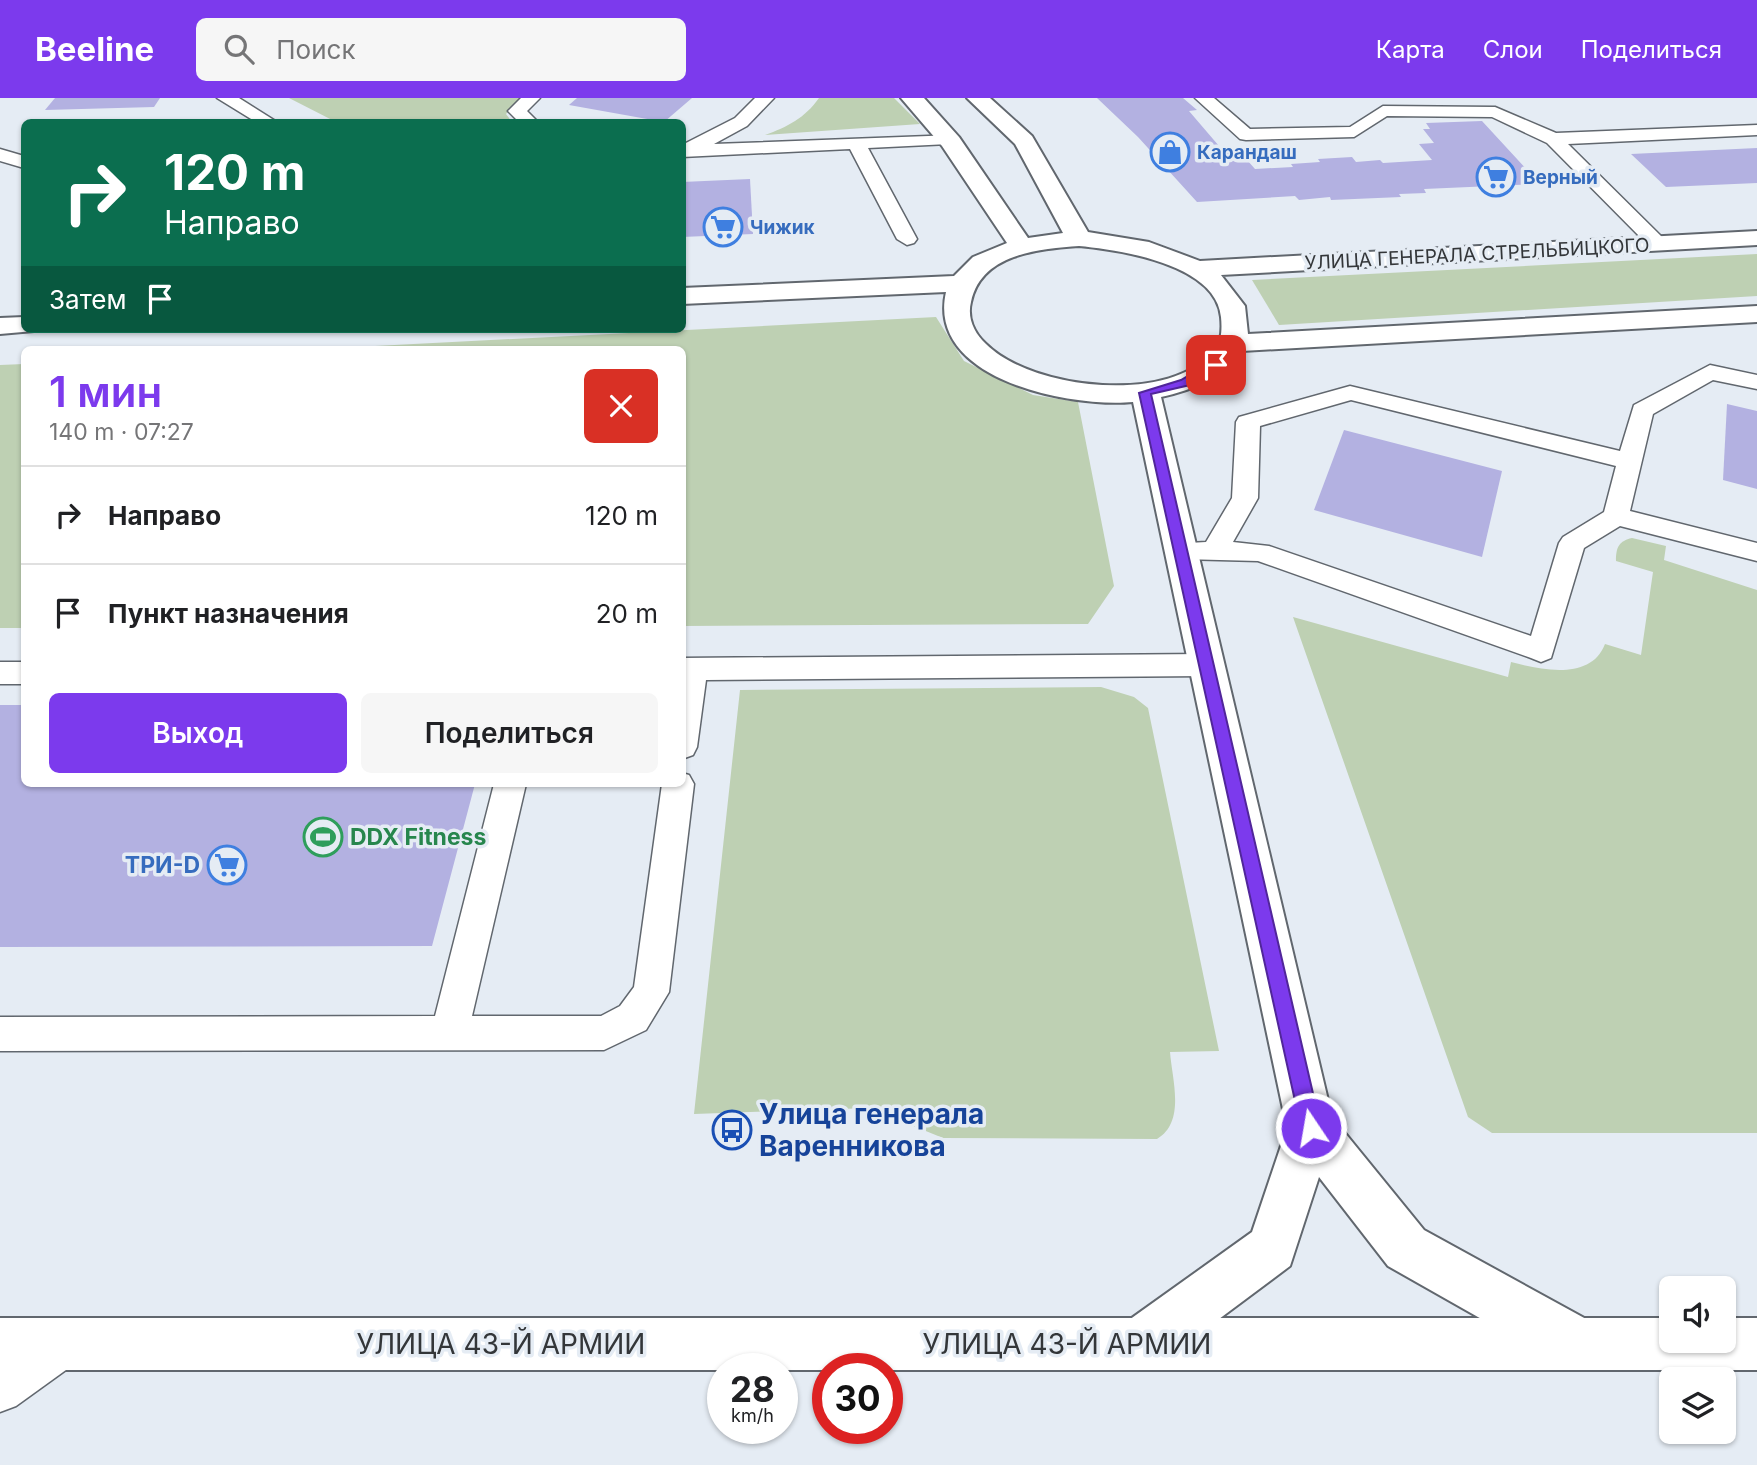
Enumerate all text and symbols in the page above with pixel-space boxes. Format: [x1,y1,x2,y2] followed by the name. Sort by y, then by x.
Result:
[196,18,686,81] search box
[35,29,154,69] text: Beeline
[220,30,258,68] icon: search
[276,34,355,65] text: Поиск
[1376,35,1445,64] text: Карта
[1483,35,1543,64] text: Слои
[1581,35,1722,64] text: Поделиться
[1149,131,1191,173] shop icon: Карандаш
[1197,141,1297,164] place label: Карандаш
[164,143,305,202] text: 120 m
[49,147,140,238] icon: right
[1475,156,1517,198] supermarket icon: Верный
[1523,166,1598,189] place label: Верный
[164,203,300,242] text: Направо
[702,206,744,248] supermarket icon: Чижик
[750,216,815,239] place label: Чижик
[1304,233,1650,275] street label: УЛИЦА ГЕНЕРАЛА СТРЕЛЬБИЦКОГО
[141,280,179,318] icon: arrive
[49,284,127,315] text: Затем
[1186,335,1246,395] pin
[1197,346,1235,384] icon: arrive
[49,366,162,417] text: 1 мин
[584,369,658,443] button: close
[49,418,194,446] text: 140 m · 07:27
[49,496,87,534] icon: right
[108,500,221,531] text: Направо
[585,500,658,531] text: 120 m
[49,594,87,632] icon: arrive
[108,598,349,629] text: Пункт назначения
[596,598,658,629] text: 20 m
[49,693,347,773] button: Выход
[361,693,658,773] button: Поделиться
[302,816,344,858] sports icon: DDX Fitness
[350,823,486,851] place label: DDX Fitness
[206,844,248,886] supermarket icon: ТРИ-D
[125,851,200,879] place label: ТРИ-D
[1274,1091,1348,1165] position arrow
[759,1097,984,1163] place label: Улица генерала Варенникова
[711,1109,753,1151] bus stop icon: Улица генерала Варенникова
[1659,1276,1736,1444] map controls
[1659,1276,1736,1353] button: sound
[357,1326,645,1361] street label: УЛИЦА 43-Й АРМИИ
[923,1326,1211,1361] street label: УЛИЦА 43-Й АРМИИ
[812,1353,903,1444] speed limit sign: 30
[1659,1367,1736,1444] button: layers
[730,1368,775,1410] text: 28
[731,1405,774,1426] text: km/h

